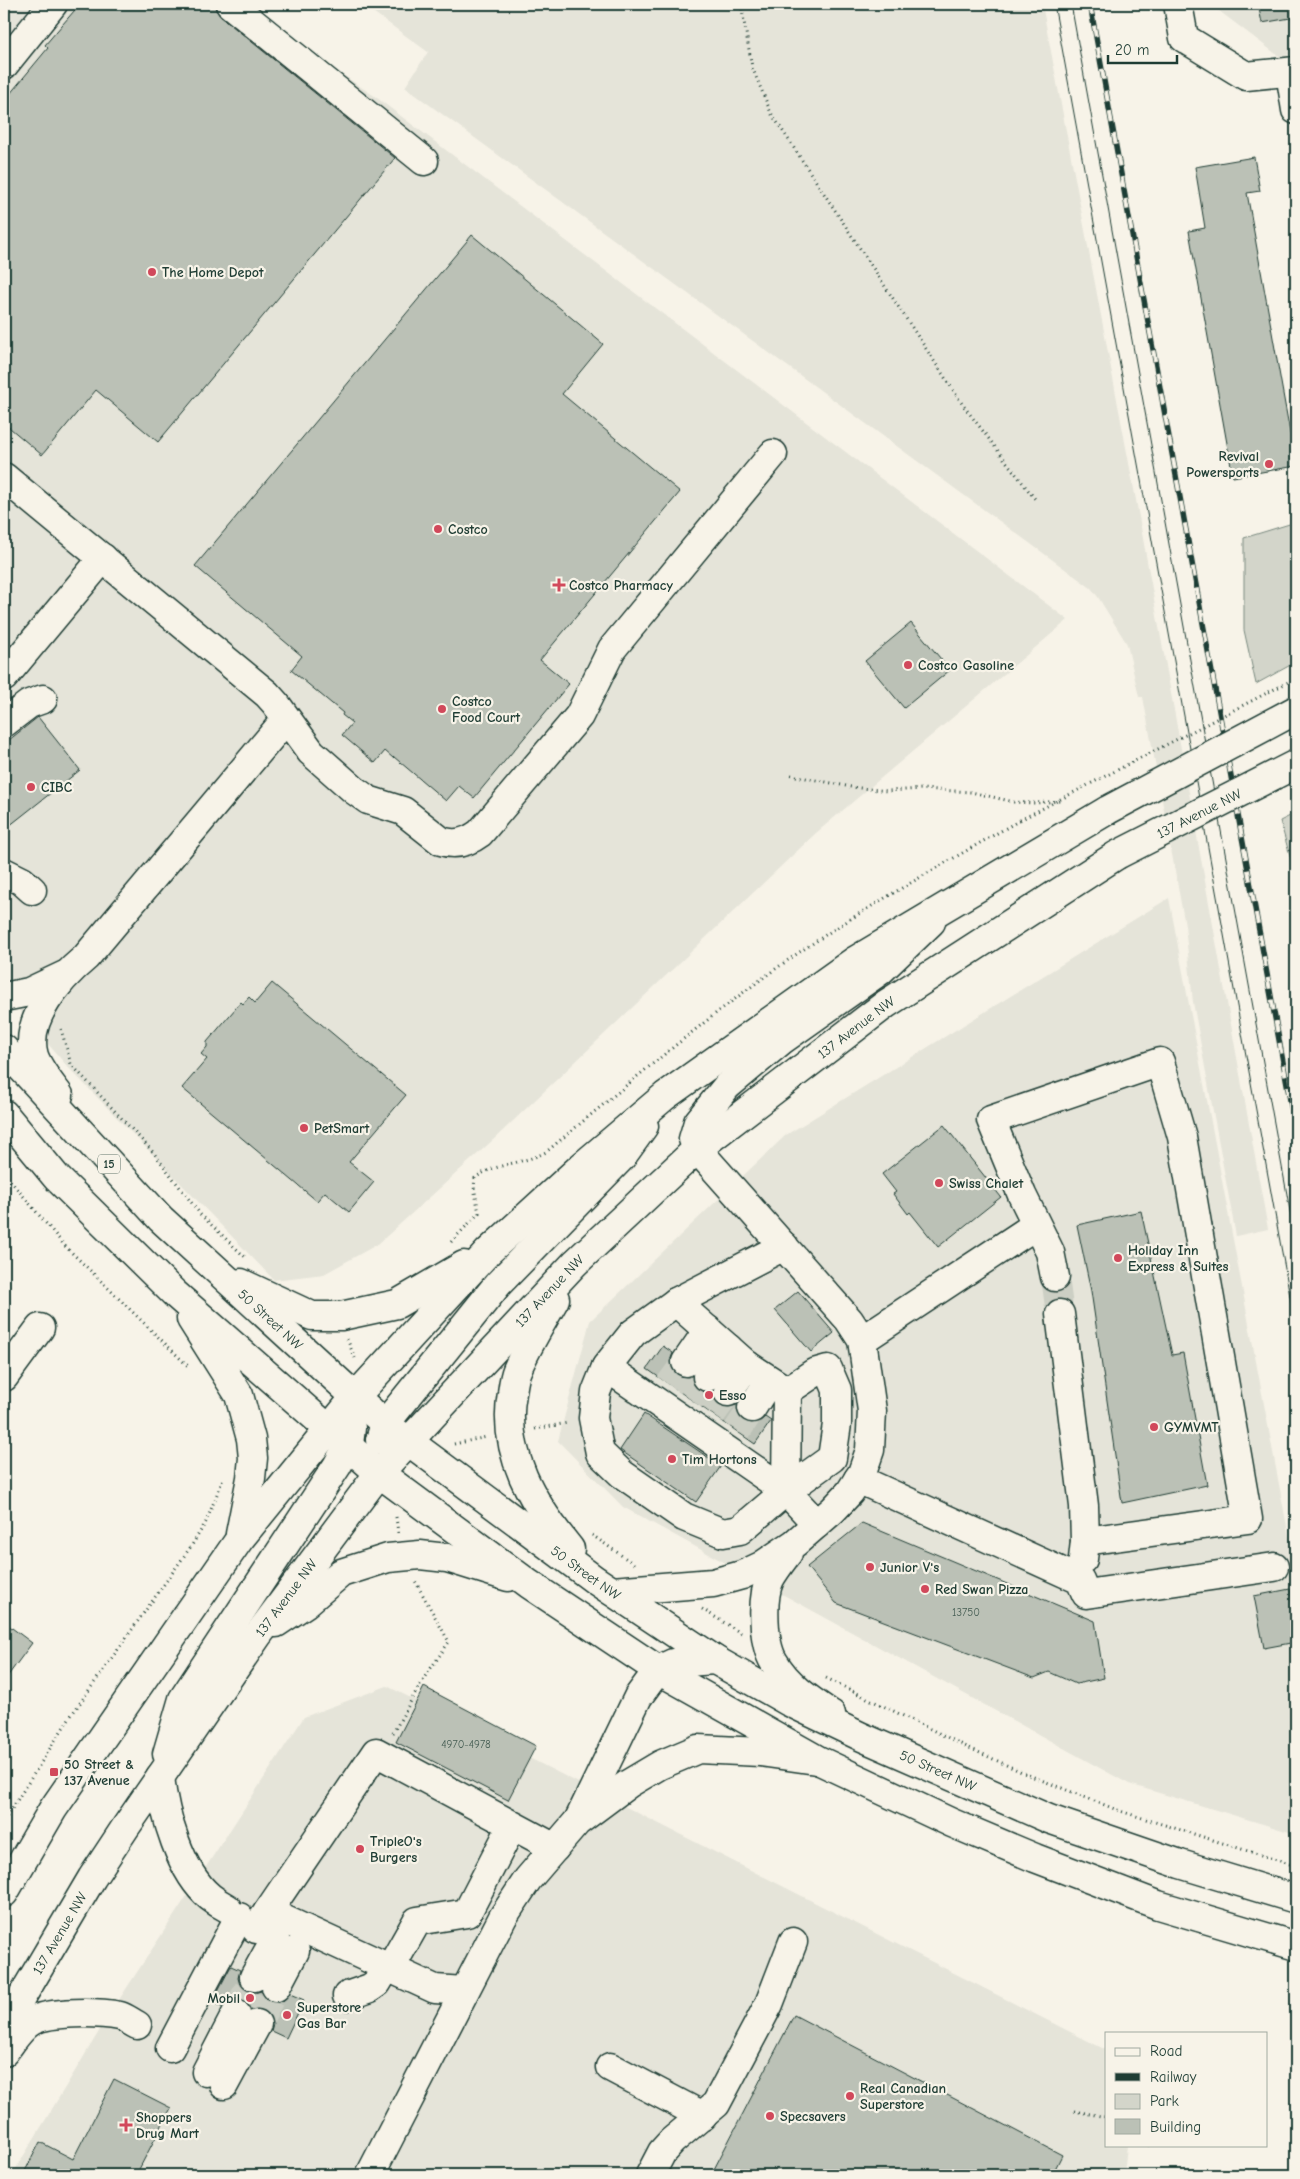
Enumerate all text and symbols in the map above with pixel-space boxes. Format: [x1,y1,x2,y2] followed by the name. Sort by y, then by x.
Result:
[1108,32,1176,64] scale bar
[1115,41,1149,59] text: 20 m
[162,264,264,281] place label: The Home Depot
[146,266,158,278] marker: The Home Depot
[1186,448,1259,481] place label: Revival Powersports
[1263,458,1275,470] marker: Revival Powersports
[448,521,488,538] place label: Costco
[432,523,444,535] marker: Costco
[569,577,673,594] place label: Costco Pharmacy
[553,579,565,591] marker: Costco Pharmacy
[918,657,1014,674] place label: Costco Gasoline
[902,659,914,671] marker: Costco Gasoline
[452,693,520,726] place label: Costco Food Court
[436,703,448,715] marker: Costco Food Court
[41,779,73,796] place label: CIBC
[25,781,37,793] marker: CIBC
[1154,785,1245,842] street label: 137 Avenue NW
[814,992,899,1062] street label: 137 Avenue NW
[314,1120,370,1137] place label: PetSmart
[298,1122,310,1134] marker: PetSmart
[98,1154,120,1174] road number: 15
[949,1175,1024,1192] place label: Swiss Chalet
[933,1177,945,1189] marker: Swiss Chalet
[1128,1242,1229,1275] place label: Holiday Inn Express & Suites
[512,1251,588,1331] street label: 137 Avenue NW
[1112,1252,1124,1264] marker: Holiday Inn Express & Suites
[234,1286,307,1354] street label: 50 Street NW
[719,1387,746,1404] place label: Esso
[703,1389,715,1401] marker: Esso
[1164,1419,1219,1436] place label: GYMVMT
[1148,1421,1160,1433] marker: GYMVMT
[682,1451,757,1468] place label: Tim Hortons
[666,1453,678,1465] marker: Tim Hortons
[547,1542,625,1604] street label: 50 Street NW
[252,1555,321,1640] street label: 137 Avenue NW
[880,1559,939,1576] place label: Junior V's
[864,1561,876,1573] marker: Junior V's
[935,1581,1028,1598] place label: Red Swan Pizza
[919,1583,931,1595] marker: Red Swan Pizza
[952,1606,980,1619] house number: 13750
[441,1738,491,1751] house number: 4970-4978
[897,1747,980,1795] street label: 50 Street NW
[64,1756,134,1789] place label: 50 Street & 137 Avenue
[48,1766,60,1778] marker: 50 Street & 137 Avenue
[370,1833,422,1866] place label: TripleO's Burgers
[354,1843,366,1855] marker: TripleO's Burgers
[29,1888,91,1978] street label: 137 Avenue NW
[207,1990,240,2007] place label: Mobil
[244,1992,256,2004] marker: Mobil
[297,1999,361,2032] place label: Superstore Gas Bar
[281,2009,293,2021] marker: Superstore Gas Bar
[1105,2032,1268,2146] legend
[1150,2042,1182,2060] text: Road
[1150,2068,1197,2086] text: Railway
[860,2080,946,2113] place label: Real Canadian Superstore
[844,2090,856,2102] marker: Real Canadian Superstore
[1150,2092,1179,2110] text: Park
[780,2108,846,2125] place label: Specsavers
[136,2109,199,2142] place label: Shoppers Drug Mart
[764,2110,776,2122] marker: Specsavers
[1150,2118,1201,2136] text: Building
[120,2119,132,2131] marker: Shoppers Drug Mart

